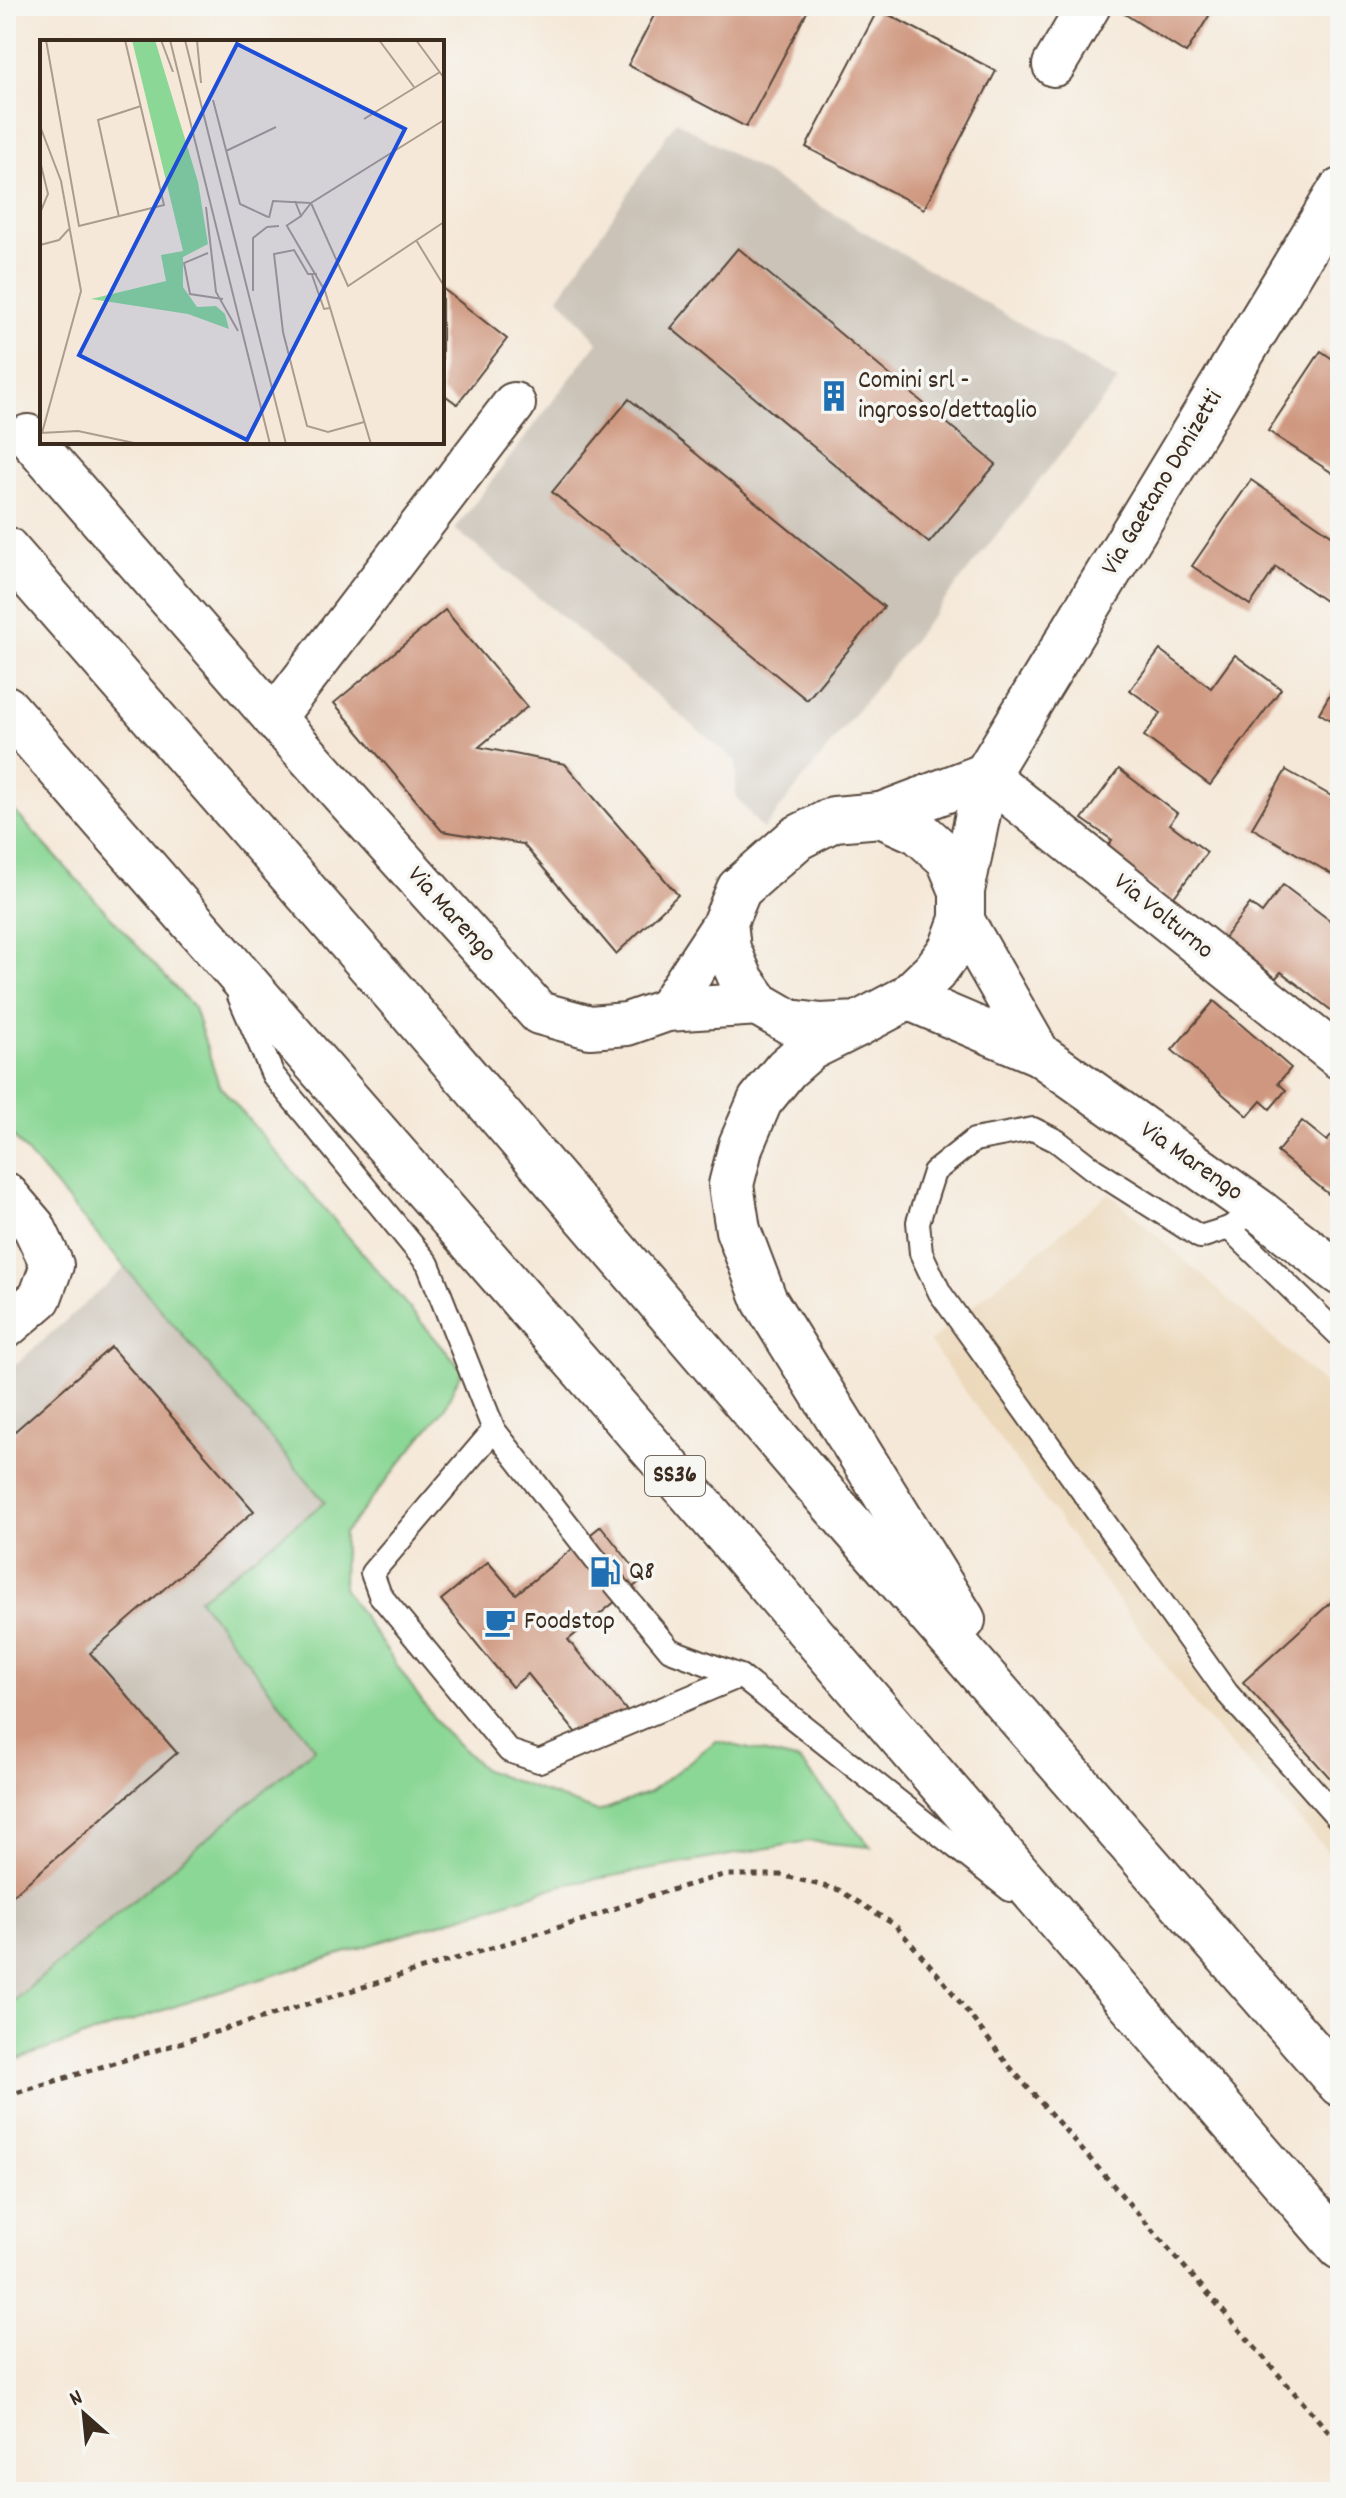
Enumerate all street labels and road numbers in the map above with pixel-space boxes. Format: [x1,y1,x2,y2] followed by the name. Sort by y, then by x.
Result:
[1093,383,1233,583] street label: Via Gaetano Donizetti
[397,858,505,972] street label: Via Marengo
[1105,865,1221,969] street label: Via Volturno
[1132,1113,1250,1211] street label: Via Marengo
[645,1456,705,1496] road number: SS36

